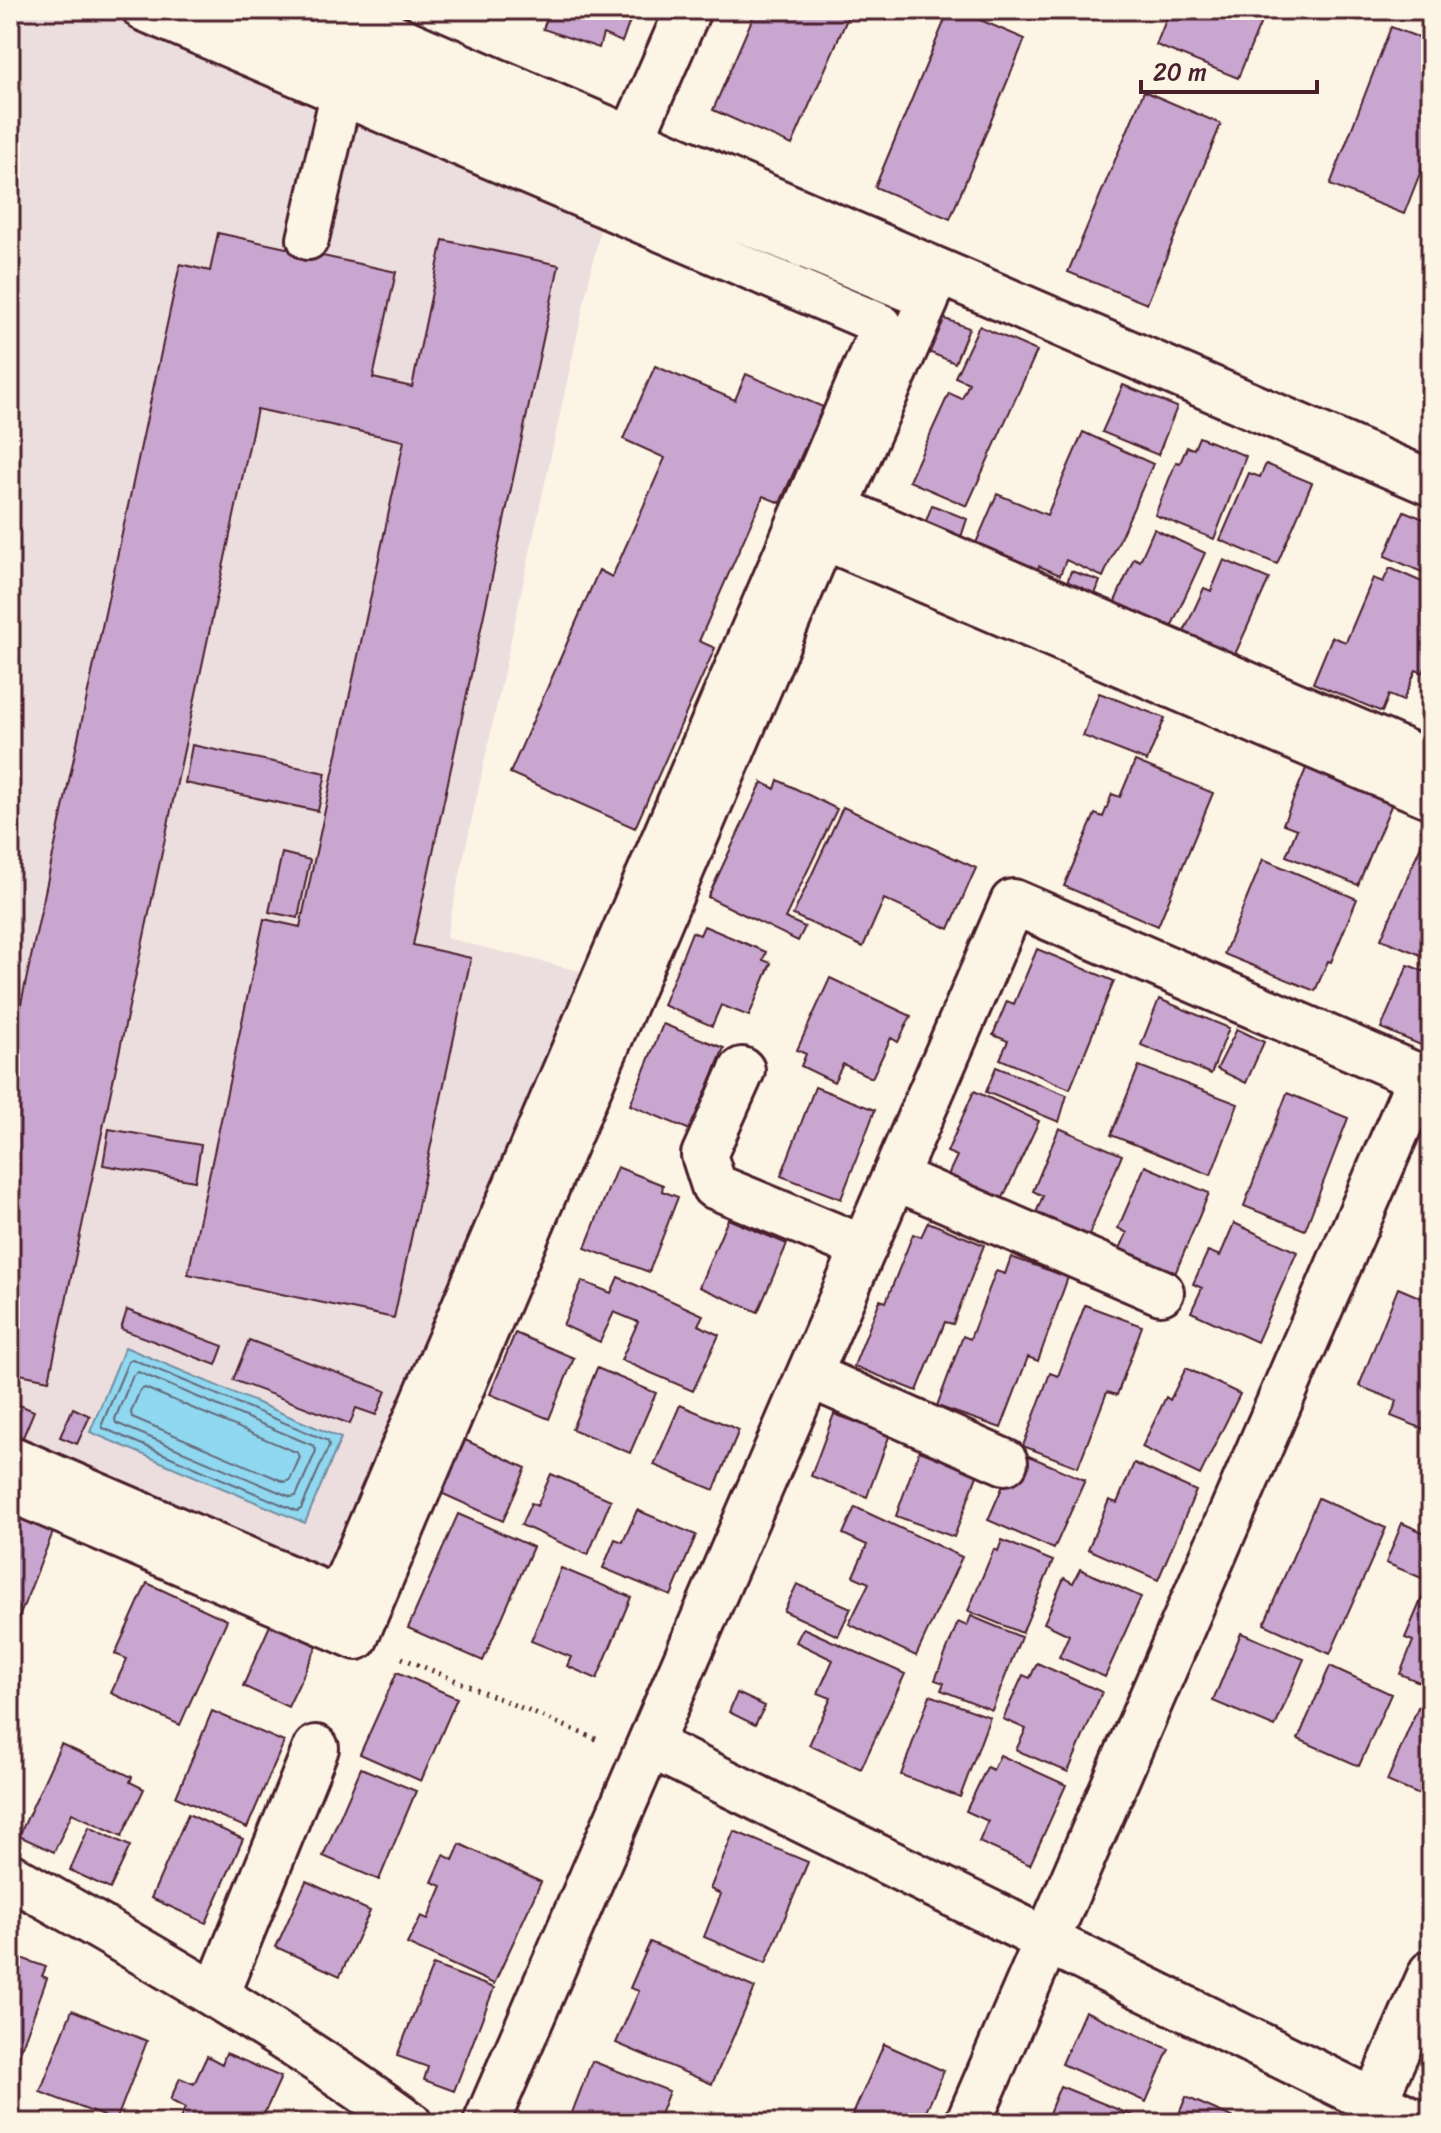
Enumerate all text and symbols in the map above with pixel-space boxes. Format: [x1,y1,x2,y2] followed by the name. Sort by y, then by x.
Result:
[1141,44,1317,94] scale bar
[1153,51,1207,93] text: 20 m

